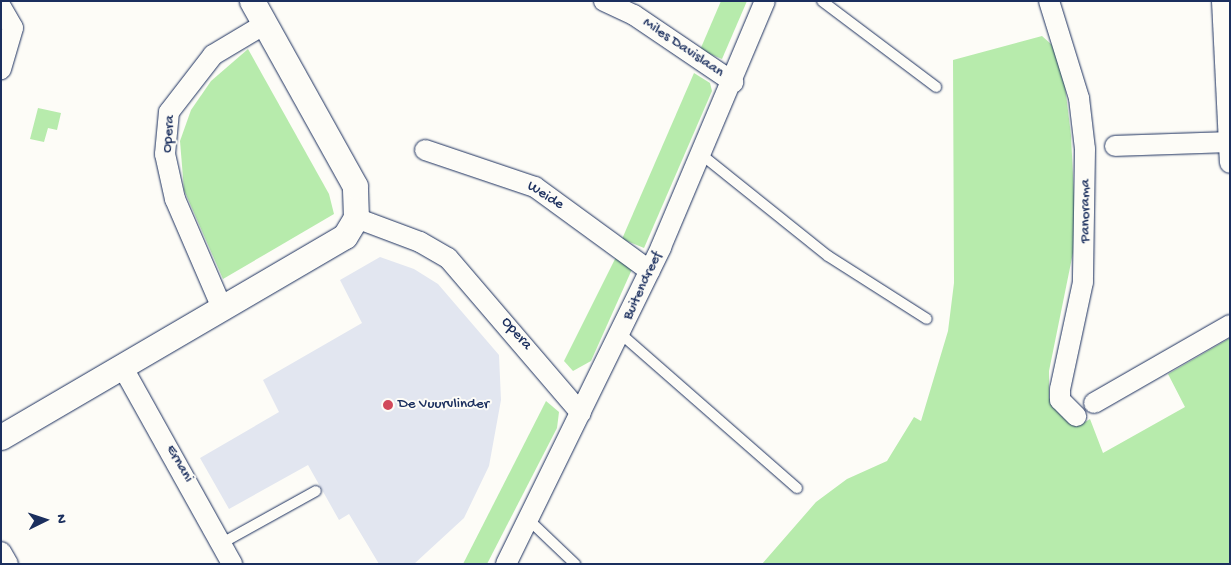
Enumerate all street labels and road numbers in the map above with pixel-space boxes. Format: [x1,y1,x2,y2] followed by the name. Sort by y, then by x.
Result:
[639,14,727,82] street label: Miles Davislaan
[158,114,180,154] street label: Opera
[523,178,567,214] street label: Weide
[1077,179,1095,243] street label: Panorama
[619,249,667,323] street label: Buitendreef
[497,314,535,354] street label: Opera
[161,442,197,486] street label: Ernani

